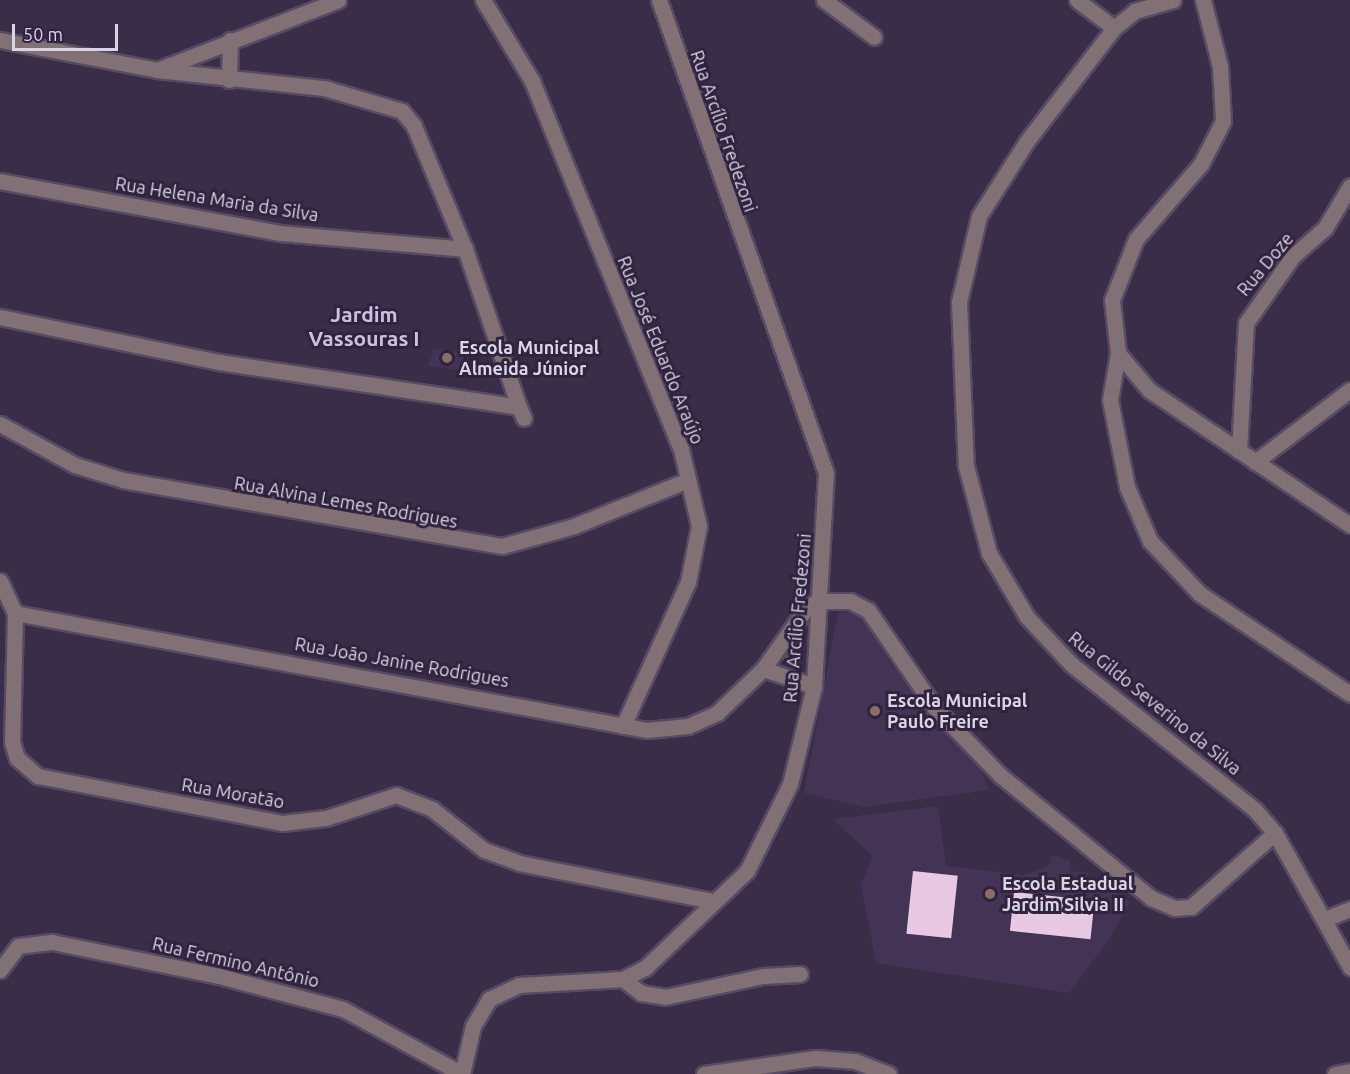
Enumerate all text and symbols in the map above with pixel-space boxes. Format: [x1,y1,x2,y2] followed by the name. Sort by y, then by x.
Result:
[15,12,122,50] scale bar
[23,24,63,44] text: 50 m
[686,47,762,215] street label: Rua Arcílio Fredezoni
[114,172,320,226] street label: Rua Helena Maria da Silva
[1232,228,1298,300] street label: Rua Doze
[613,253,709,447] street label: Rua José Eduardo Araújo
[308,301,420,351] district label: Jardim Vassouras I
[459,337,599,380] place label: Escola Municipal Almeida Júnior
[440,351,454,365] marker: Escola Municipal Almeida Júnior
[233,472,459,532] street label: Rua Alvina Lemes Rodrigues
[779,533,815,703] street label: Rua Arcílio Fredezoni
[1064,627,1246,779] street label: Rua Gildo Severino da Silva
[293,633,511,691] street label: Rua João Janine Rodrigues
[887,690,1027,732] place label: Escola Municipal Paulo Freire
[868,704,882,718] marker: Escola Municipal Paulo Freire
[180,773,286,813] street label: Rua Moratão
[1002,873,1133,916] place label: Escola Estadual Jardim Silvia II
[983,887,997,901] marker: Escola Estadual Jardim Silvia II
[150,932,322,992] street label: Rua Fermino Antônio

